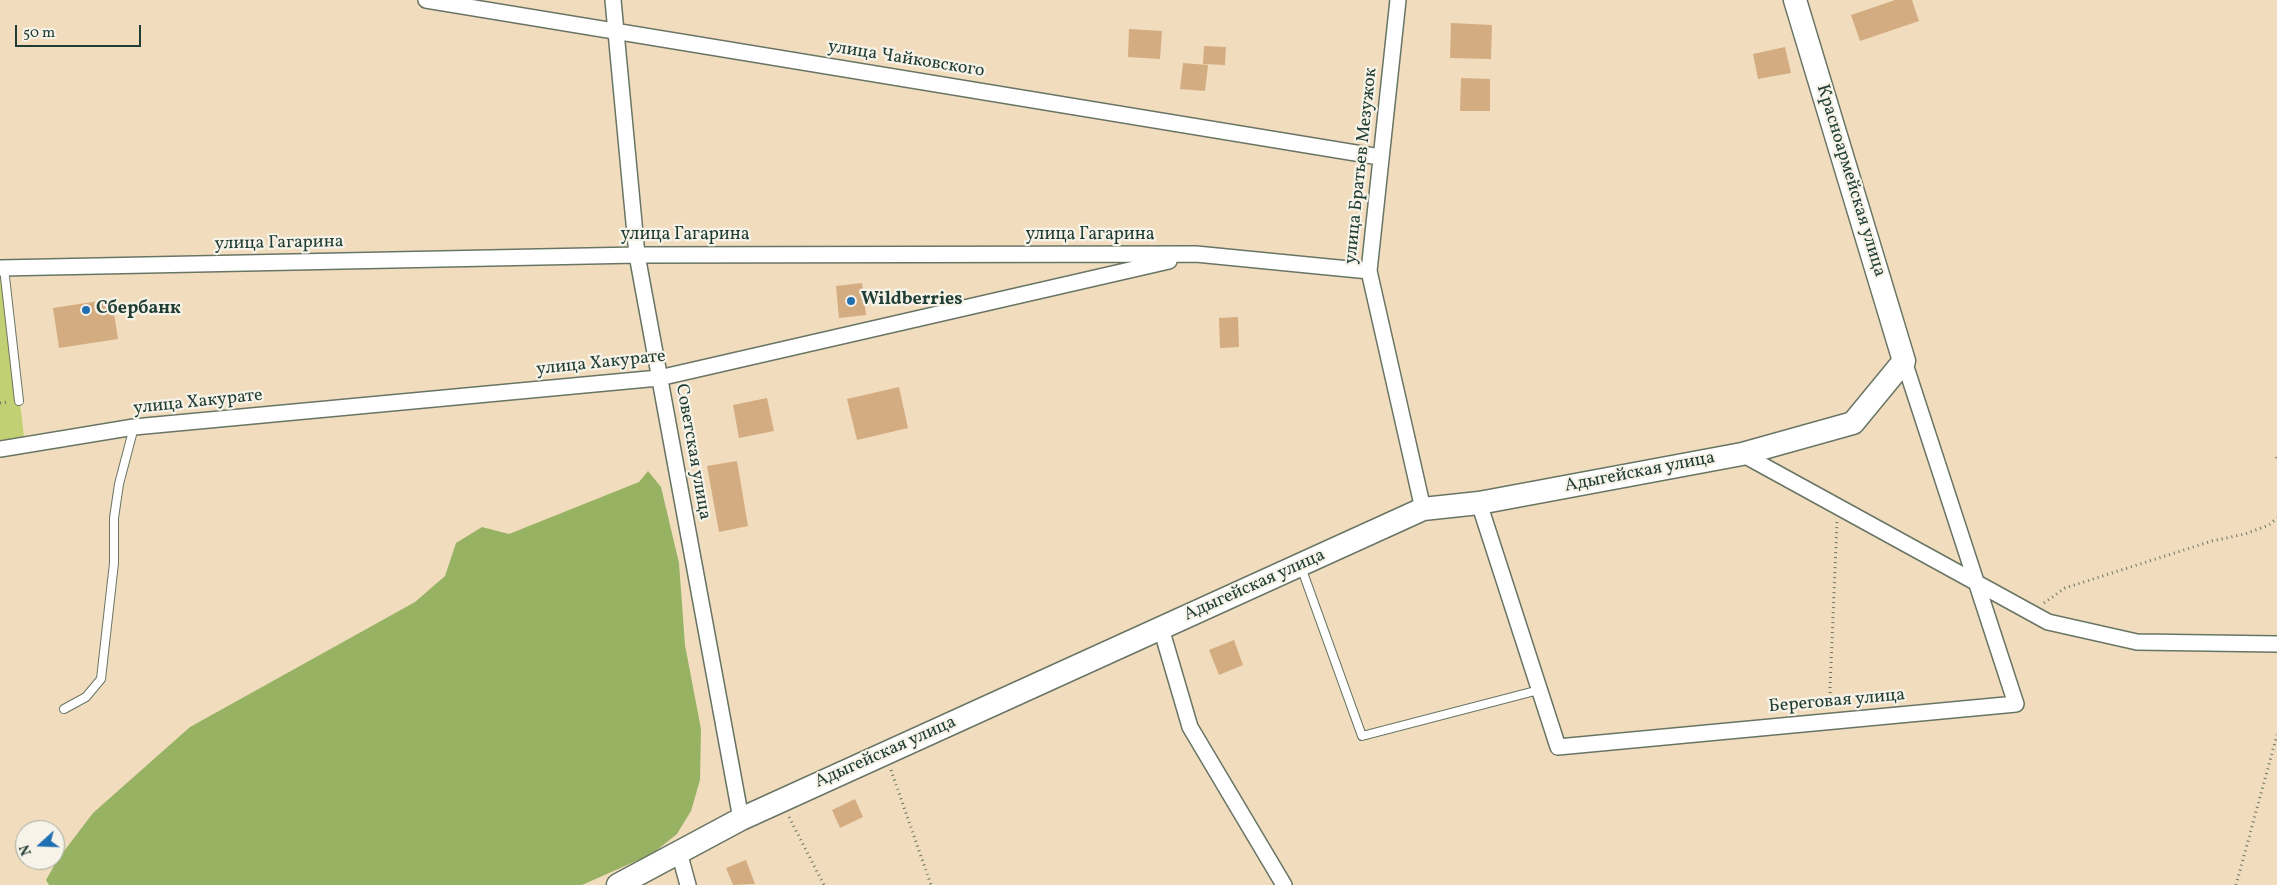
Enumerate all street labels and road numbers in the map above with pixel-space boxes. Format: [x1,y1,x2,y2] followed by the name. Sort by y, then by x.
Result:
[826,37,986,83] street label: улица Чайковского
[1341,67,1383,265] street label: улица Братьев Мезужок
[1810,82,1890,280] street label: Красноармейская улица
[620,225,750,247] street label: улица Гагарина
[1025,225,1155,247] street label: улица Гагарина
[214,232,344,256] street label: улица Гагарина
[535,346,667,382] street label: улица Хакурате
[669,382,715,522] street label: Советская улица
[132,385,264,421] street label: улица Хакурате
[1563,448,1717,498] street label: Адыгейская улица
[1181,545,1329,627] street label: Адыгейская улица
[1768,685,1906,719] street label: Береговая улица
[812,712,960,794] street label: Адыгейская улица

